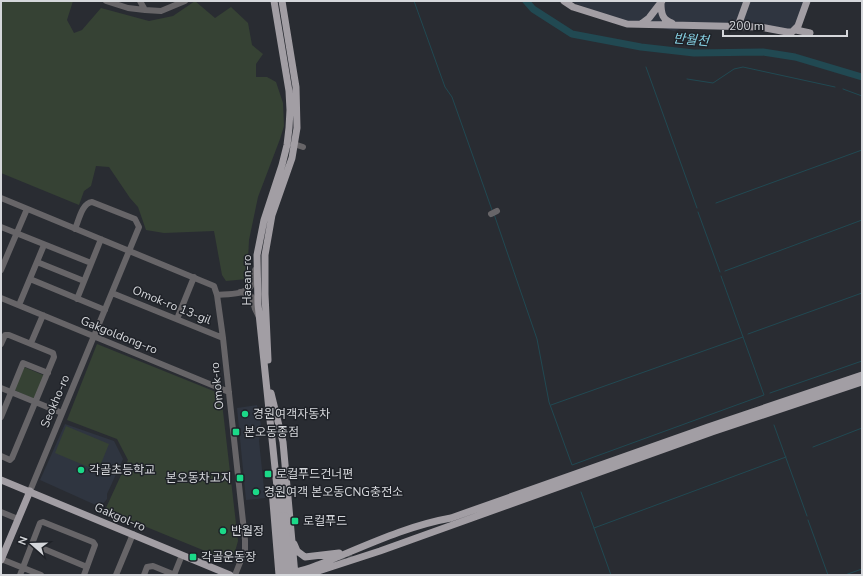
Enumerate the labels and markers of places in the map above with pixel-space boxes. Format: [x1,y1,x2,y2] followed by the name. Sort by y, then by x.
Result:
[253,406,330,422] place label: 경원여객자동차
[240,409,250,419] marker: 경원여객자동차
[244,424,299,440] place label: 본오동종점
[231,427,241,437] marker: 본오동종점
[89,462,155,478] place label: 각골초등학교
[76,465,86,475] marker: 각골초등학교
[276,466,353,482] place label: 로컬푸드건너편
[263,469,273,479] marker: 로컬푸드건너편
[166,470,232,486] place label: 본오동차고지
[235,473,245,483] marker: 본오동차고지
[264,484,403,500] place label: 경원여객 본오동CNG충전소
[251,487,261,497] marker: 경원여객 본오동CNG충전소
[303,513,347,529] place label: 로컬푸드
[290,516,300,526] marker: 로컬푸드
[231,523,264,539] place label: 반월정
[218,526,228,536] marker: 반월정
[201,549,256,565] place label: 각골운동장
[188,552,198,562] marker: 각골운동장

